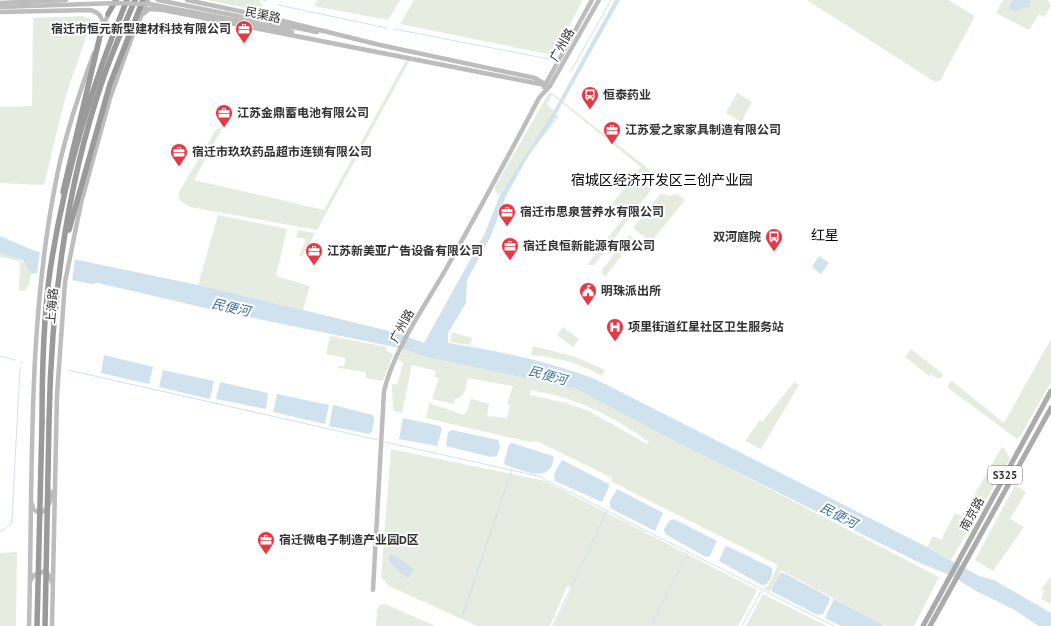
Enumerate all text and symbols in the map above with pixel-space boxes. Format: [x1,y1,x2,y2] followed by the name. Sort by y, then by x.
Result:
[244,3,282,26] street label: 民渠路
[234,19,254,44] office icon: 宿迁市恒元新型建材科技有限公司
[51,21,231,36] place label: 宿迁市恒元新型建材科技有限公司
[546,25,577,64] street label: 广州路
[580,85,600,110] bus stop icon: 恒泰药业
[603,87,651,102] place label: 恒泰药业
[214,103,234,128] office icon: 江苏金鼎蓄电池有限公司
[237,105,369,120] place label: 江苏金鼎蓄电池有限公司
[602,120,622,145] office icon: 江苏爱之家家具制造有限公司
[625,122,781,137] place label: 江苏爱之家家具制造有限公司
[169,142,189,167] office icon: 宿迁市玖玖药品超市连锁有限公司
[192,144,372,159] place label: 宿迁市玖玖药品超市连锁有限公司
[571,171,753,189] district label: 宿城区经济开发区三创产业园
[497,202,517,227] office icon: 宿迁市思泉营养水有限公司
[520,204,664,219] place label: 宿迁市思泉营养水有限公司
[811,226,839,244] district label: 红星
[764,227,784,252] bus stop icon: 双河庭院
[713,229,761,244] place label: 双河庭院
[500,236,520,261] office icon: 宿迁良恒新能源有限公司
[523,238,655,253] place label: 宿迁良恒新能源有限公司
[304,241,324,266] office icon: 江苏新美亚广告设备有限公司
[327,243,483,258] place label: 江苏新美亚广告设备有限公司
[578,281,598,306] public building icon: 明珠派出所
[601,283,661,298] place label: 明珠派出所
[42,287,61,325] street label: 上海路
[210,295,255,321] water label: 民便河
[386,306,417,345] street label: 广州路
[605,317,625,342] hospital icon: 项里街道红星社区卫生服务站
[628,319,784,334] place label: 项里街道红星社区卫生服务站
[527,362,572,390] water label: 民便河
[988,466,1022,484] road number: S325
[956,494,987,533] street label: 南京路
[818,499,863,533] water label: 民便河
[256,530,276,555] office icon: 宿迁微电子制造产业园D区
[279,532,419,547] place label: 宿迁微电子制造产业园D区

